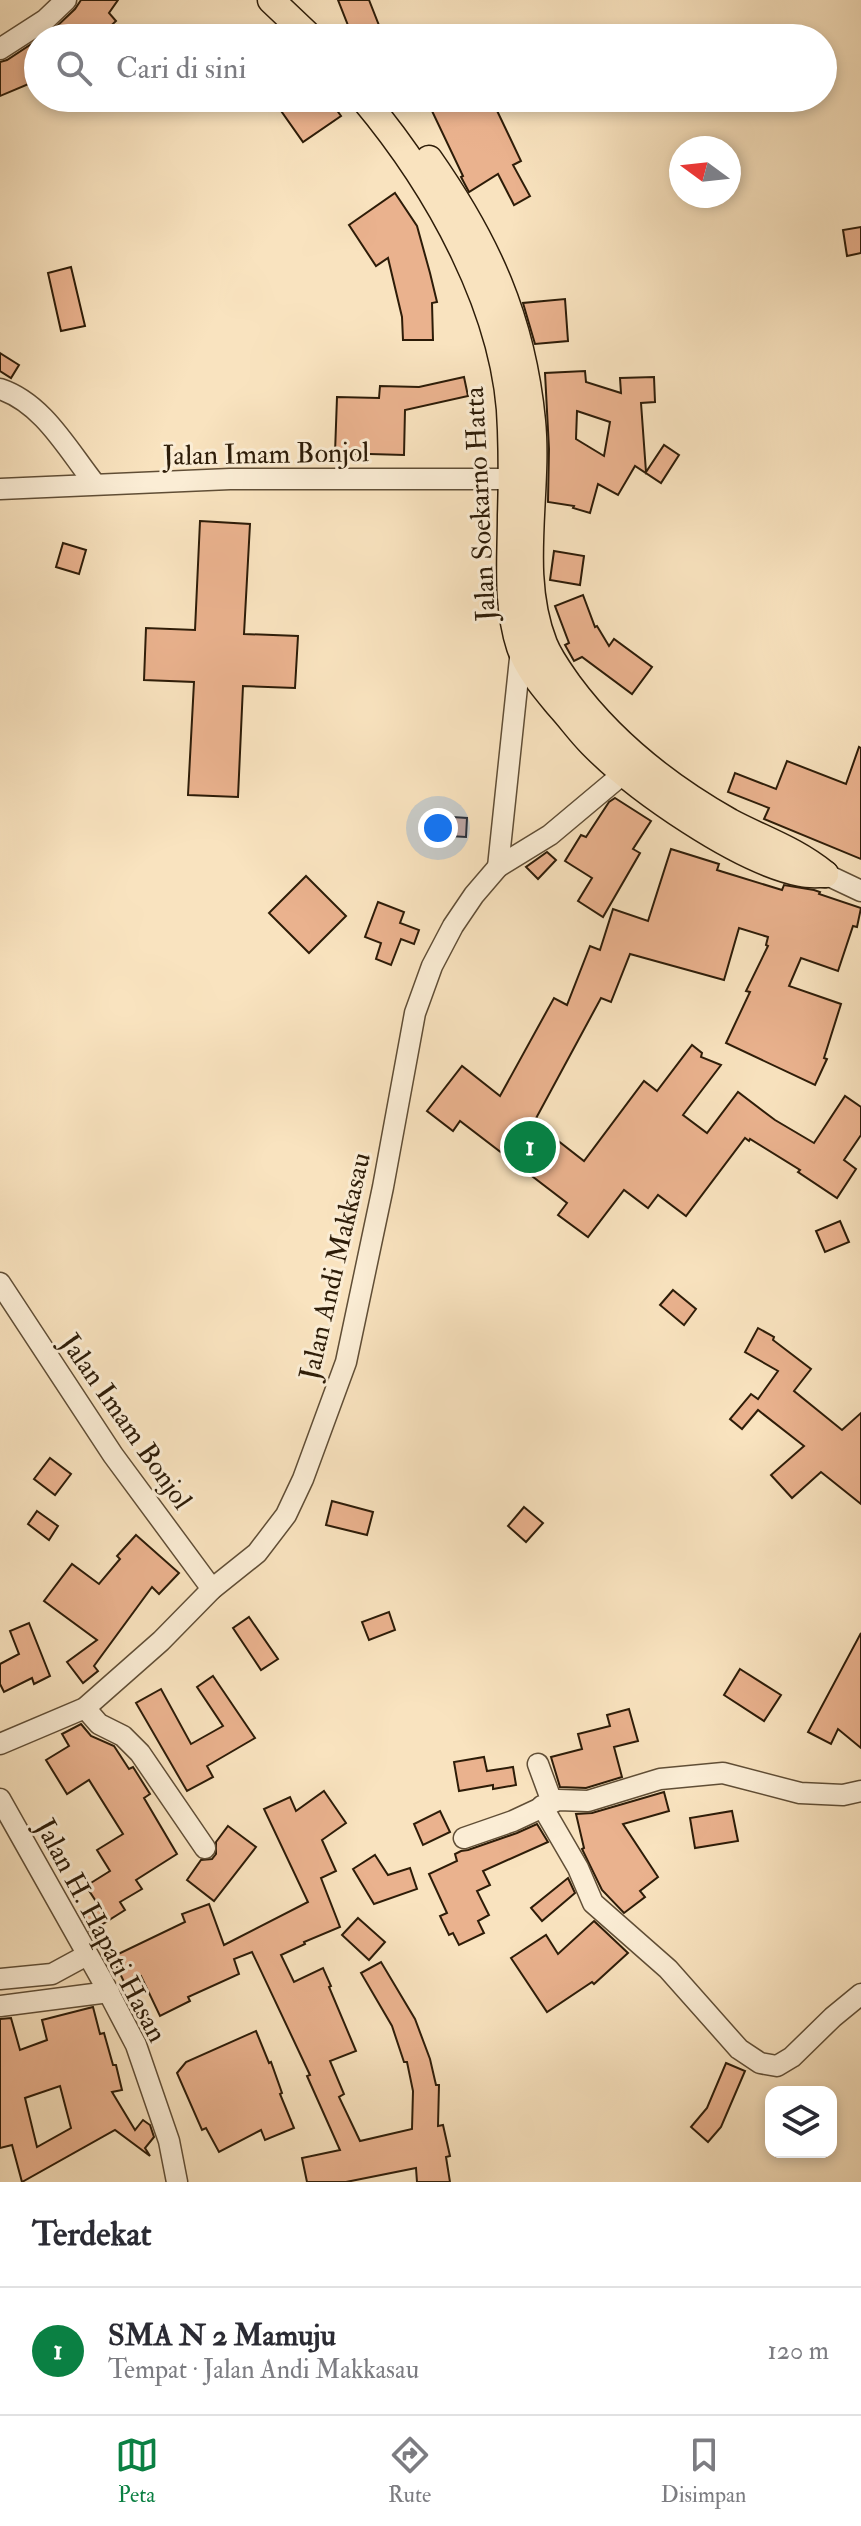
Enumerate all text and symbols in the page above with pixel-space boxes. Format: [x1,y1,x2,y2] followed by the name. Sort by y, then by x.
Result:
[24,24,837,112] search box
[52,46,96,90] icon: search
[116,50,246,87] text: Cari di sini
[669,136,741,208] north arrow
[457,385,504,623] street label: Jalan Soekarno Hatta
[161,435,370,474] street label: Jalan Imam Bonjol
[418,808,458,848] your location
[504,1117,556,1177] pin: 1
[292,1149,379,1385] street label: Jalan Andi Makkasau
[52,1326,199,1517] street label: Jalan Imam Bonjol
[27,1812,174,2048] street label: Jalan H. Hapati Hasan
[765,2086,837,2158] map controls
[765,2086,837,2158] button: layers
[32,2213,152,2256] text: Terdekat
[108,2317,336,2354] text: SMA N 2 Mamuju
[53,2335,63,2367] text: 1
[768,2335,829,2367] text: 120 m
[108,2354,419,2386] text: Tempat · Jalan Andi Makkasau
[115,2433,159,2509] tab: Peta
[388,2433,432,2509] tab: Rute
[661,2433,746,2509] tab: Disimpan

